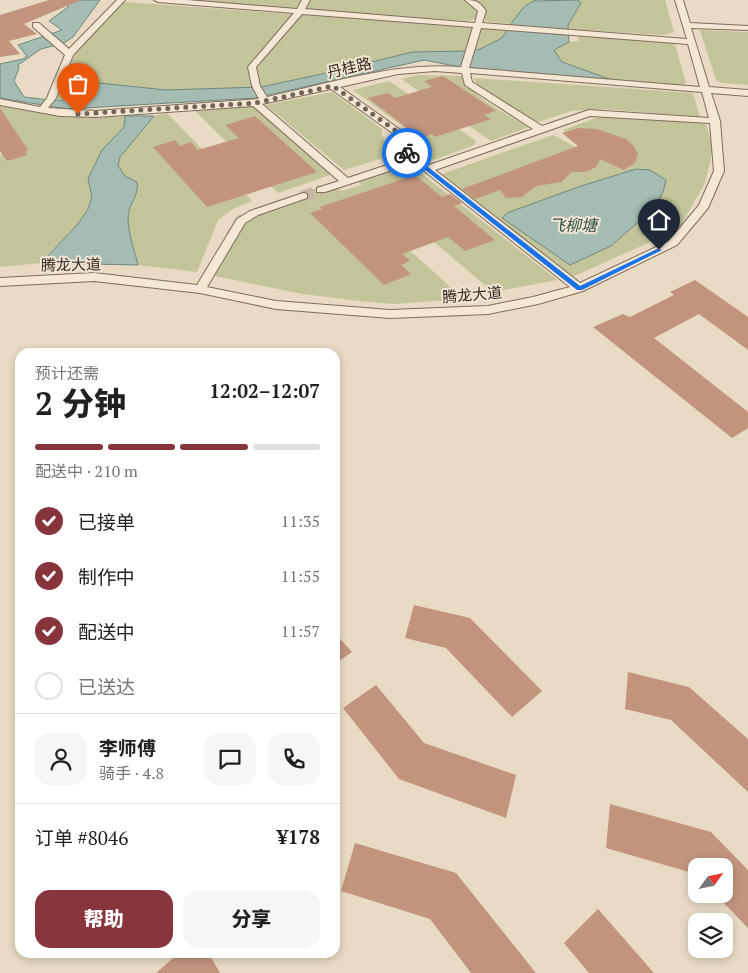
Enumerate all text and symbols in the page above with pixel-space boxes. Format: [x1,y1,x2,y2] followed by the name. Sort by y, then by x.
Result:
[325,52,373,82] street label: 丹桂路
[57,63,99,114] pin
[64,70,92,98] icon: bag
[382,128,432,178] courier
[393,139,421,167] icon: bike
[638,199,680,250] pin
[645,206,673,234] icon: home
[549,214,600,236] water label: 飞柳塘
[41,253,101,275] street label: 腾龙大道
[441,281,503,307] street label: 腾龙大道
[35,362,99,384] text: 预计还需
[209,378,320,403] text: 12:02–12:07
[35,382,126,424] text: 2 分钟
[35,460,138,482] text: 配送中 · 210 m
[35,507,63,535] icon: check
[78,509,135,534] text: 已接单
[281,510,320,532] text: 11:35
[35,562,63,590] icon: check
[78,564,135,589] text: 制作中
[281,565,320,587] text: 11:55
[35,617,63,645] icon: check
[78,619,135,644] text: 配送中
[281,620,320,642] text: 11:57
[78,674,135,699] text: 已送达
[35,733,87,785] button: person
[204,733,256,785] button: chat
[268,733,320,785] button: phone
[99,735,156,760] text: 李师傅
[99,762,164,784] text: 骑手 · 4.8
[277,824,320,849] text: ¥178
[35,825,128,850] text: 订单 #8046
[688,858,732,902] north arrow
[688,858,733,958] map controls
[35,890,173,948] button: 帮助
[183,890,320,948] button: 分享
[688,913,733,958] button: layers

